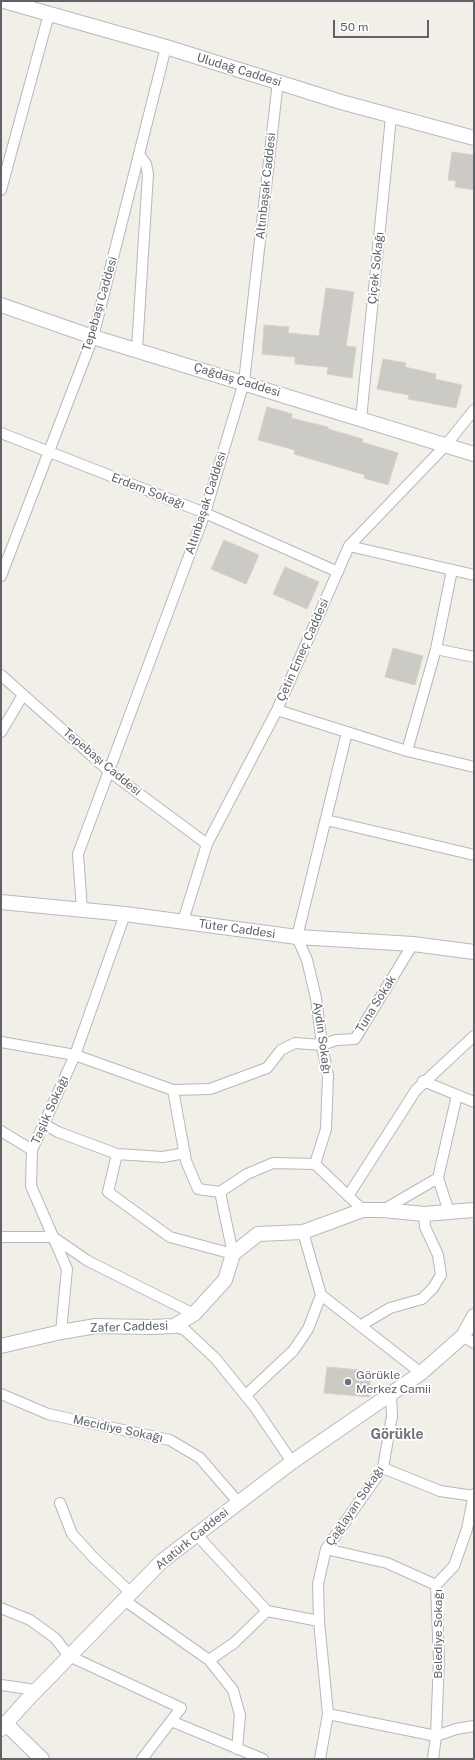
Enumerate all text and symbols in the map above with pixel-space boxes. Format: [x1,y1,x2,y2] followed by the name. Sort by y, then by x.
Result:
[335,12,431,38] scale bar
[340,20,368,34] text: 50 m
[195,50,283,90] street label: Uludağ Caddesi
[253,132,279,240] street label: Altınbaşak Caddesi
[365,231,387,305] street label: Çiçek Sokağı
[80,255,120,353] street label: Tepebaşı Caddesi
[192,360,282,400] street label: Çağdaş Caddesi
[183,450,229,556] street label: Altınbaşak Caddesi
[109,470,187,512] street label: Erdem Sokağı
[274,596,332,704] street label: Çetin Emeç Caddesi
[60,725,144,799] street label: Tepebaşı Caddesi
[198,916,276,942] street label: Tüter Caddesi
[353,973,399,1035] street label: Tuna Sokak
[310,1001,334,1075] street label: Aydın Sokağı
[28,1073,72,1147] street label: Taşlık Sokağı
[90,1318,168,1336] street label: Zafer Caddesi
[356,1368,431,1396] place label: Görükle Merkez Camii
[343,1377,353,1387] marker: Görükle Merkez Camii
[72,1412,164,1446] street label: Mecidiye Sokağı
[370,1427,424,1443] district label: Görükle
[323,1463,387,1549] street label: Çağlayan Sokağı
[153,1505,231,1573] street label: Atatürk Caddesi
[431,1589,445,1679] street label: Belediye Sokağı

